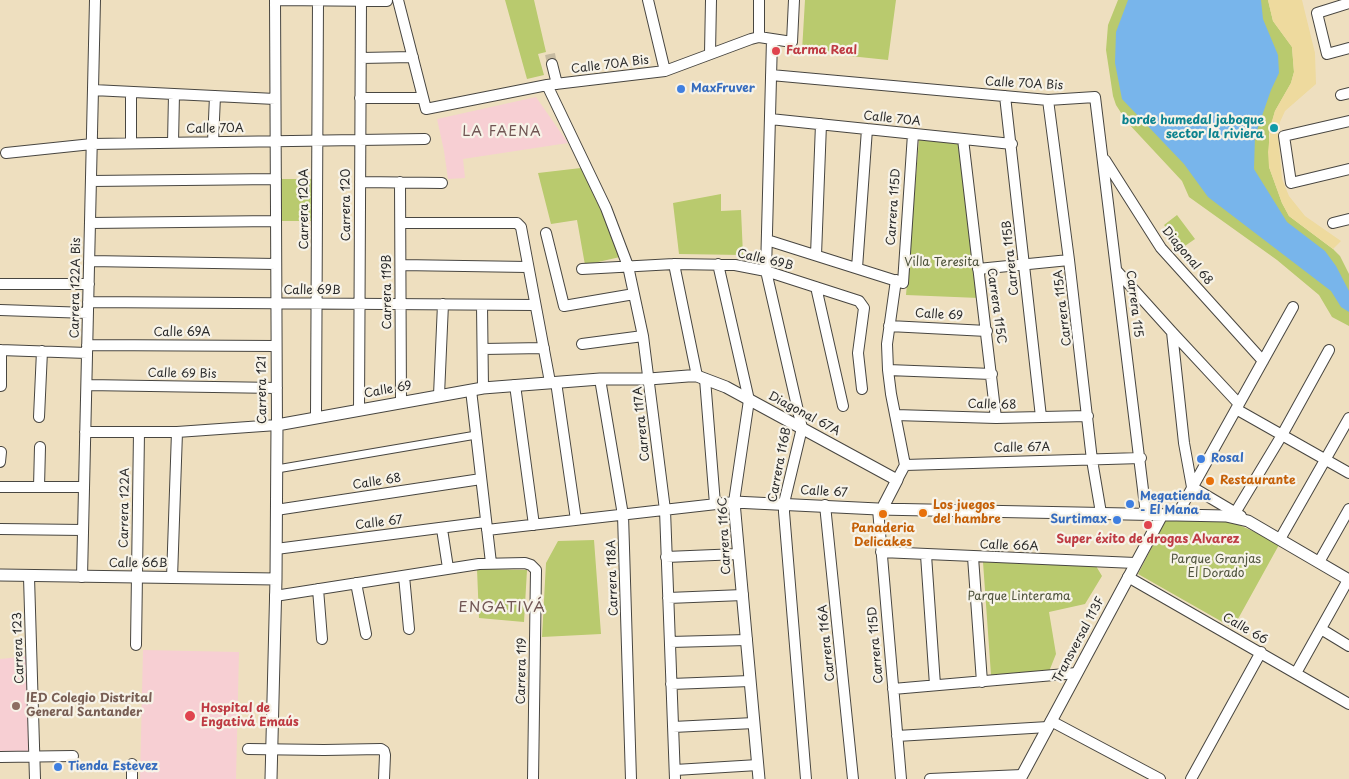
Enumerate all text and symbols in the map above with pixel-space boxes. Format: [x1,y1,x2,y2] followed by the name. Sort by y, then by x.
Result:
[786,44,857,58] place label: Farma Real
[770,45,782,57] marker: Farma Real
[570,53,650,77] street label: Calle 70A Bis
[985,75,1063,93] street label: Calle 70A Bis
[691,82,755,96] place label: MaxFruver
[675,83,687,95] marker: MaxFruver
[863,109,921,129] street label: Calle 70A
[1122,114,1264,142] place label: borde humedal jaboque sector la riviera
[186,121,244,137] street label: Calle 70A
[1268,122,1280,134] marker: borde humedal jaboque sector la riviera
[461,124,543,140] district label: LA FAENA
[884,168,904,246] street label: Carrera 115D
[298,169,312,249] street label: Carrera 120A
[340,169,354,241] street label: Carrera 120
[1000,220,1022,296] street label: Carrera 115B
[1158,224,1216,288] street label: Diagonal 68
[68,237,84,339] street label: Carrera 122A Bis
[736,247,794,273] street label: Calle 69B
[381,255,395,329] street label: Carrera 119B
[904,256,980,270] park label: Villa Teresita
[984,267,1008,345] street label: Carrera 115C
[1051,269,1075,347] street label: Carrera 115A
[1123,270,1145,338] street label: Carrera 115
[284,284,340,298] street label: Calle 69B
[915,307,963,323] street label: Calle 69
[153,326,211,340] street label: Calle 69A
[256,356,270,424] street label: Carrera 121
[147,366,217,382] street label: Calle 69 Bis
[363,379,413,401] street label: Calle 69
[631,386,653,462] street label: Carrera 117A
[766,389,842,439] street label: Diagonal 67A
[967,397,1017,413] street label: Calle 68
[766,426,794,504] street label: Carrera 116B
[994,440,1050,456] street label: Calle 67A
[1211,452,1244,466] place label: Rosal
[1195,453,1207,465] marker: Rosal
[117,468,133,548] street label: Carrera 122A
[352,471,402,493] street label: Calle 68
[1220,474,1296,488] place label: Restaurante
[1204,475,1216,487] marker: Restaurante
[800,484,848,500] street label: Calle 67
[1140,490,1211,518] place label: Megatienda - El Mana
[716,497,734,575] street label: Carrera 116C
[1124,498,1136,510] marker: Megatienda - El Mana
[933,499,1001,527] place label: Los juegos del hambre
[917,507,929,519] marker: Los juegos del hambre
[877,508,889,520] marker: Panaderia Delicakes
[354,513,404,533] street label: Calle 67
[1050,513,1107,527] place label: Surtimax
[1111,514,1123,526] marker: Surtimax
[1142,519,1154,531] marker: Super éxito de drogas Alvarez
[851,522,915,550] place label: Panaderia Delicakes
[1056,533,1240,547] place label: Super éxito de drogas Alvarez
[979,538,1039,554] street label: Calle 66A
[604,540,622,616] street label: Carrera 118A
[1171,553,1261,581] park label: Parque Granjas El Dorado
[109,557,167,571] street label: Calle 66B
[967,590,1071,604] park label: Parque Linterama
[1050,594,1108,686] street label: Transversal 113F
[458,599,546,617] district label: ENGATIVÁ
[816,604,838,682] street label: Carrera 116A
[865,606,887,684] street label: Carrera 115D
[1220,610,1270,648] street label: Calle 66
[11,612,27,684] street label: Carrera 123
[514,637,530,705] street label: Carrera 119
[26,692,152,720] place label: IED Colegio Distrital General Santander
[10,700,22,712] marker: IED Colegio Distrital General Santander
[201,702,299,730] place label: Hospital de Engativá Emaús
[183,709,197,723] marker: Hospital de Engativá Emaús
[68,760,158,774] place label: Tienda Estevez
[52,761,64,773] marker: Tienda Estevez

